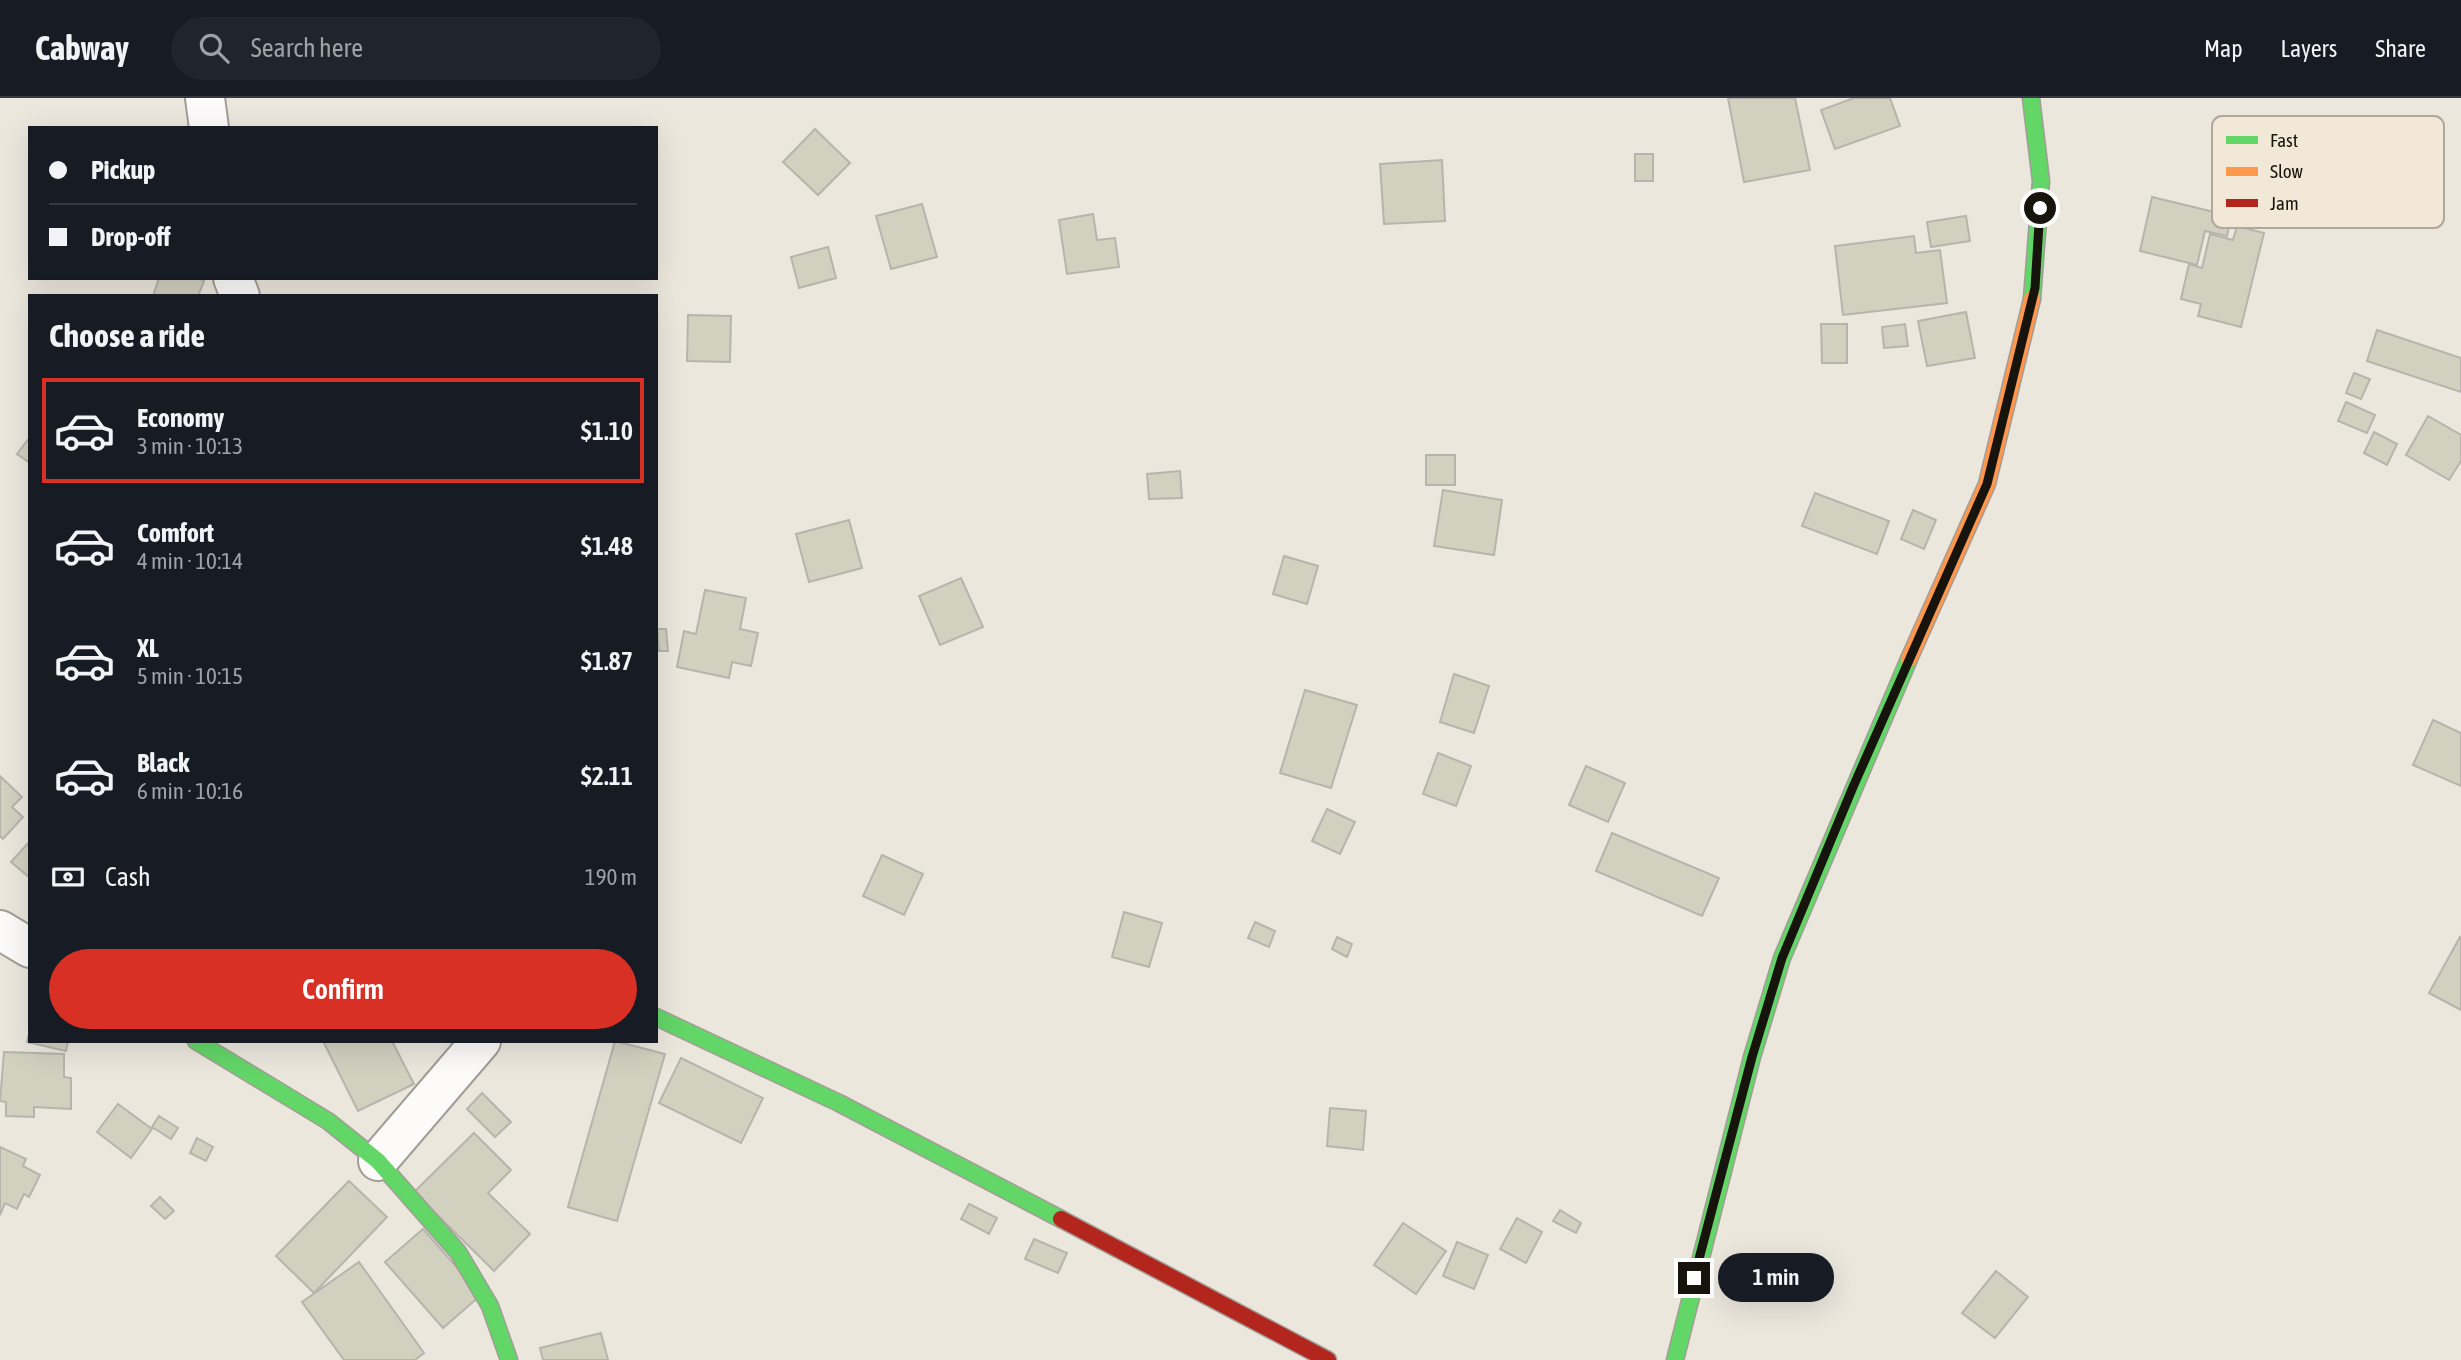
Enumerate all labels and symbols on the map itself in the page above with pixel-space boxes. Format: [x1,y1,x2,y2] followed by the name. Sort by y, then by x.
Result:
[2212,116,2444,228] legend
[2270,129,2298,151] text: Fast
[2270,160,2304,182] text: Slow
[2024,192,2056,224] route start
[2270,192,2299,214] text: Jam
[1718,1254,1834,1302] callout: 1 min
[1678,1262,1710,1294] route end

